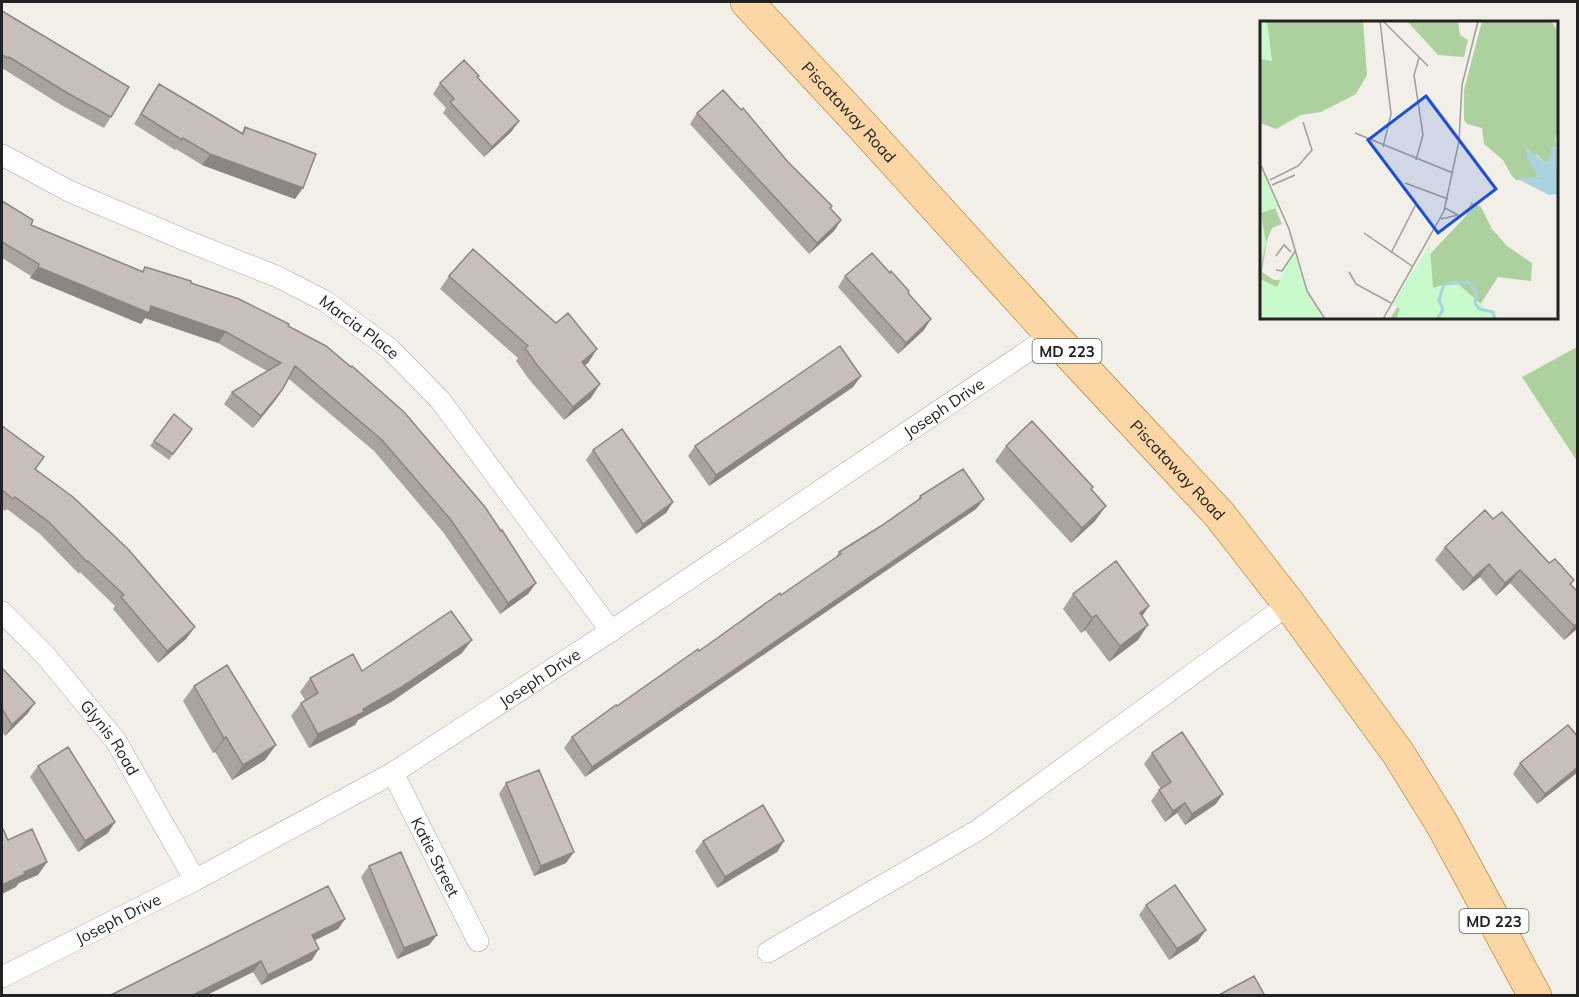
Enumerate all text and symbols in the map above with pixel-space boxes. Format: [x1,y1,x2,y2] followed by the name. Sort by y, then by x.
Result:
[1260,21,1558,320] inset map
[798,57,900,167] street label: Piscataway Road
[316,290,404,363] street label: Marcia Place
[1032,339,1102,363] road number: MD 223
[900,373,988,442] street label: Joseph Drive
[1126,415,1229,524] street label: Piscataway Road
[495,644,584,711] street label: Joseph Drive
[76,696,143,779] street label: Glynis Road
[407,814,464,900] street label: Katie Street
[72,889,164,948] street label: Joseph Drive
[1460,909,1528,933] road number: MD 223

